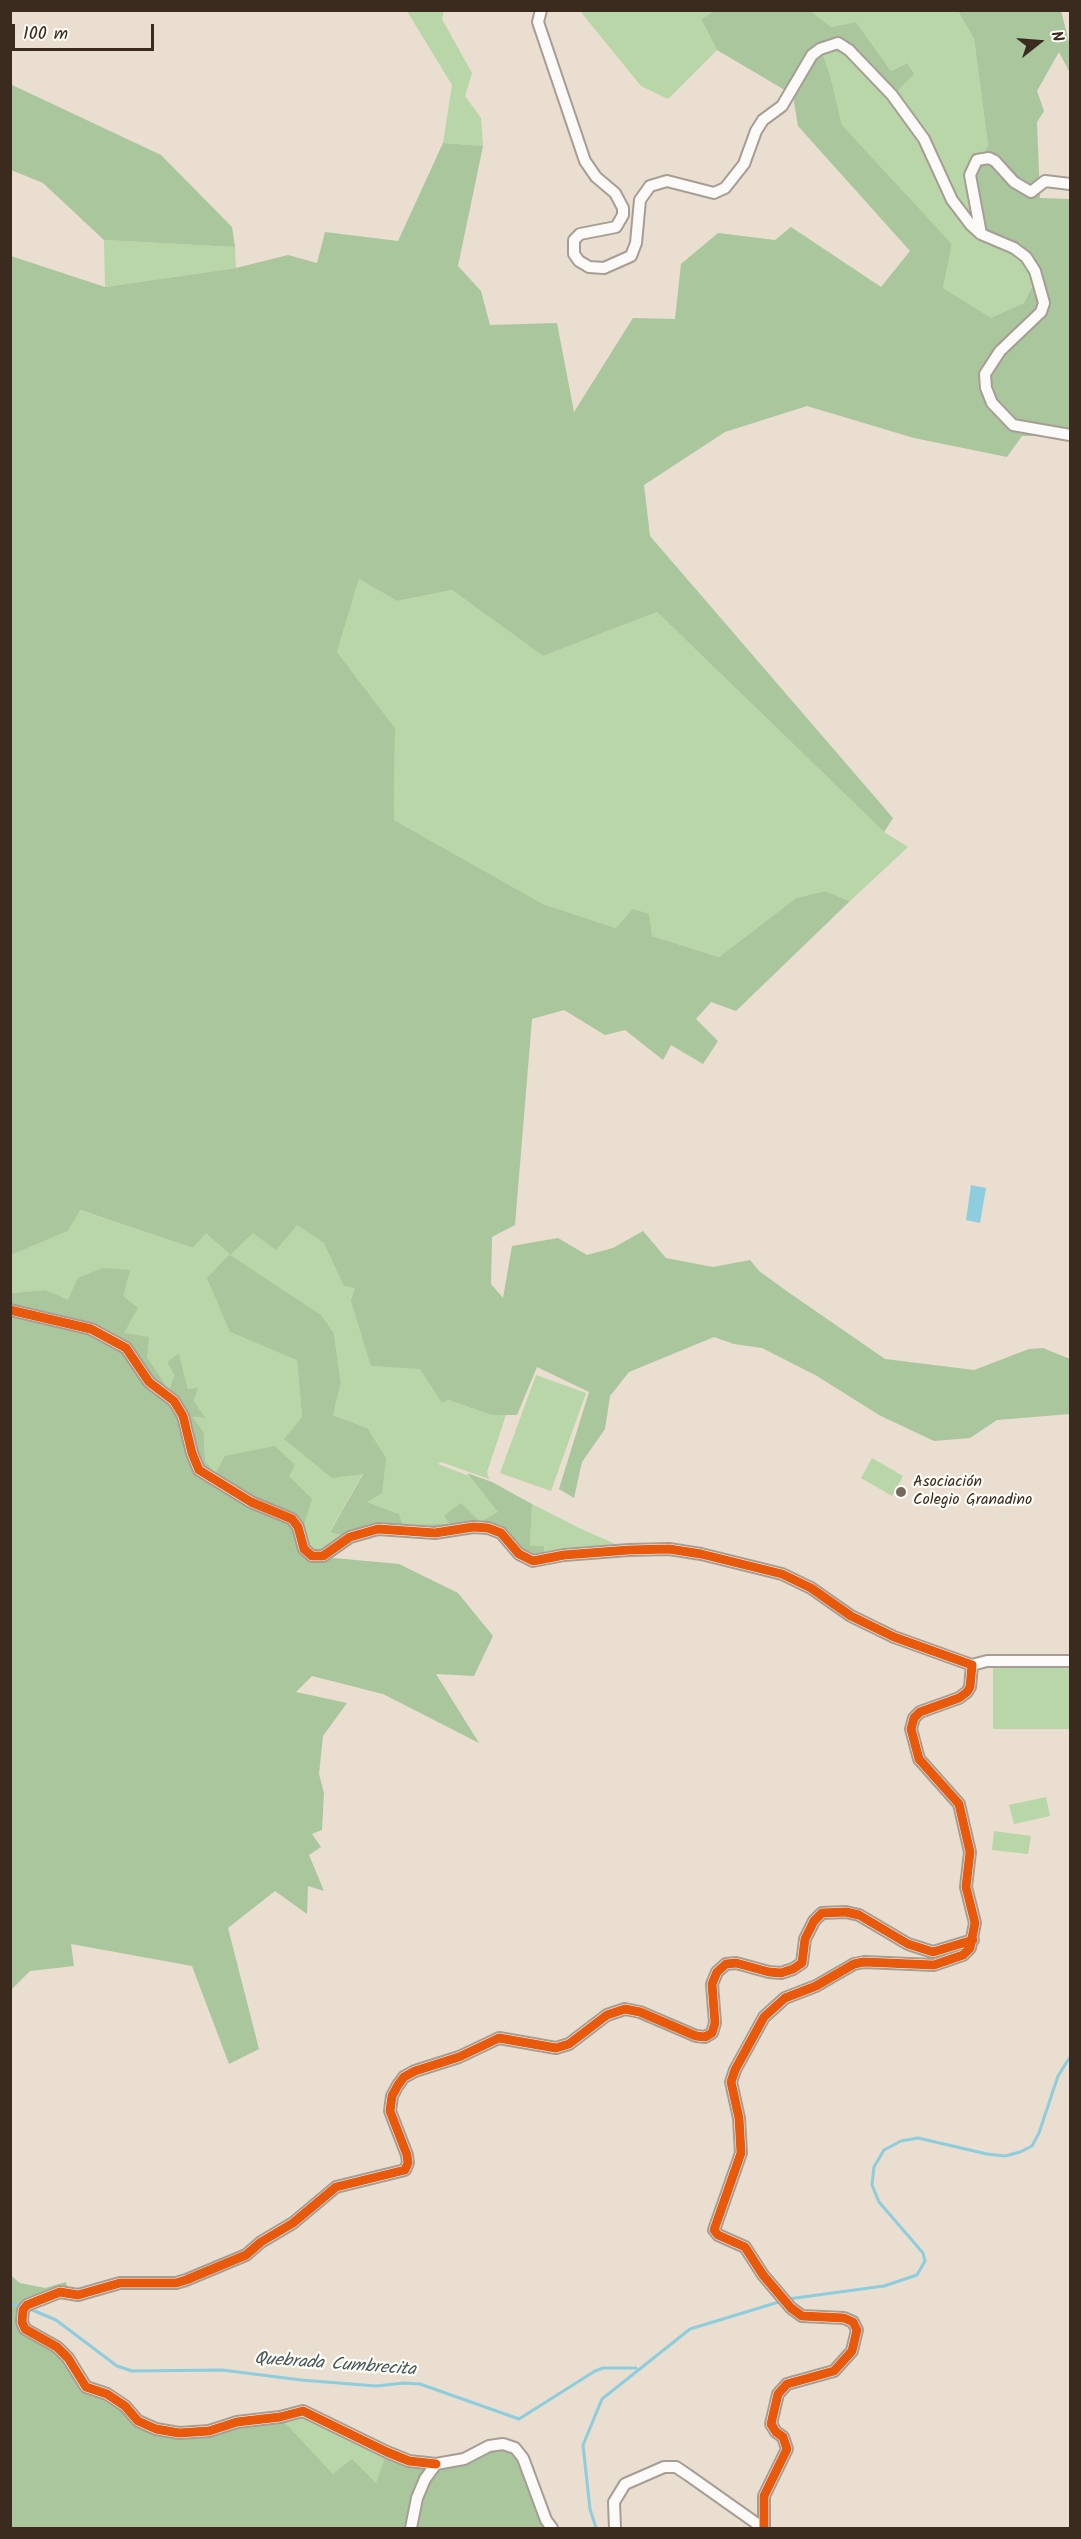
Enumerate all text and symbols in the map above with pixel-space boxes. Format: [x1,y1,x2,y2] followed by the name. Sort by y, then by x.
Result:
[15,12,158,50] scale bar
[1009,12,1069,72] north arrow
[23,20,68,49] text: 100 m
[1043,28,1070,45] text: N
[913,1473,1032,1511] place label: Asociación Colegio Granadino
[894,1485,908,1499] marker: Asociación Colegio Granadino
[254,2350,416,2382] water label: Quebrada Cumbrecita

